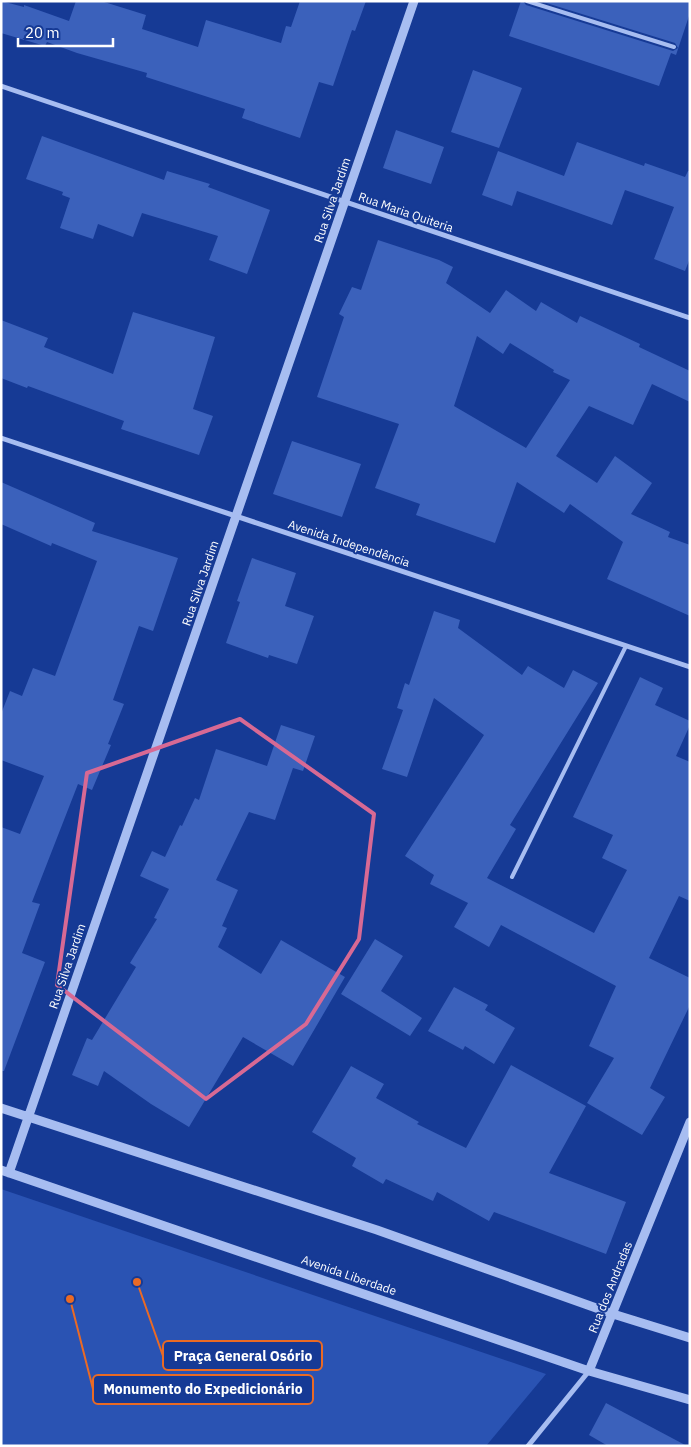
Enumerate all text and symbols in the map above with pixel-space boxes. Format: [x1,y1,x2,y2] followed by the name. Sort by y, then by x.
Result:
[18,15,112,47] scale bar
[25,23,60,42] text: 20 m
[310,155,354,245] street label: Rua Silva Jardim
[357,189,456,235] street label: Rua Maria Quiteria
[286,516,412,570] street label: Avenida Independência
[178,538,222,628] street label: Rua Silva Jardim
[45,921,89,1011] street label: Rua Silva Jardim
[585,1239,635,1335] street label: Rua dos Andradas
[299,1252,399,1298] street label: Avenida Liberdade
[163,1341,322,1370] callout: Praça General Osório
[174,1347,312,1365] text: Praça General Osório
[93,1375,313,1404] callout: Monumento do Expedicionário
[103,1380,303,1398] text: Monumento do Expedicionário

